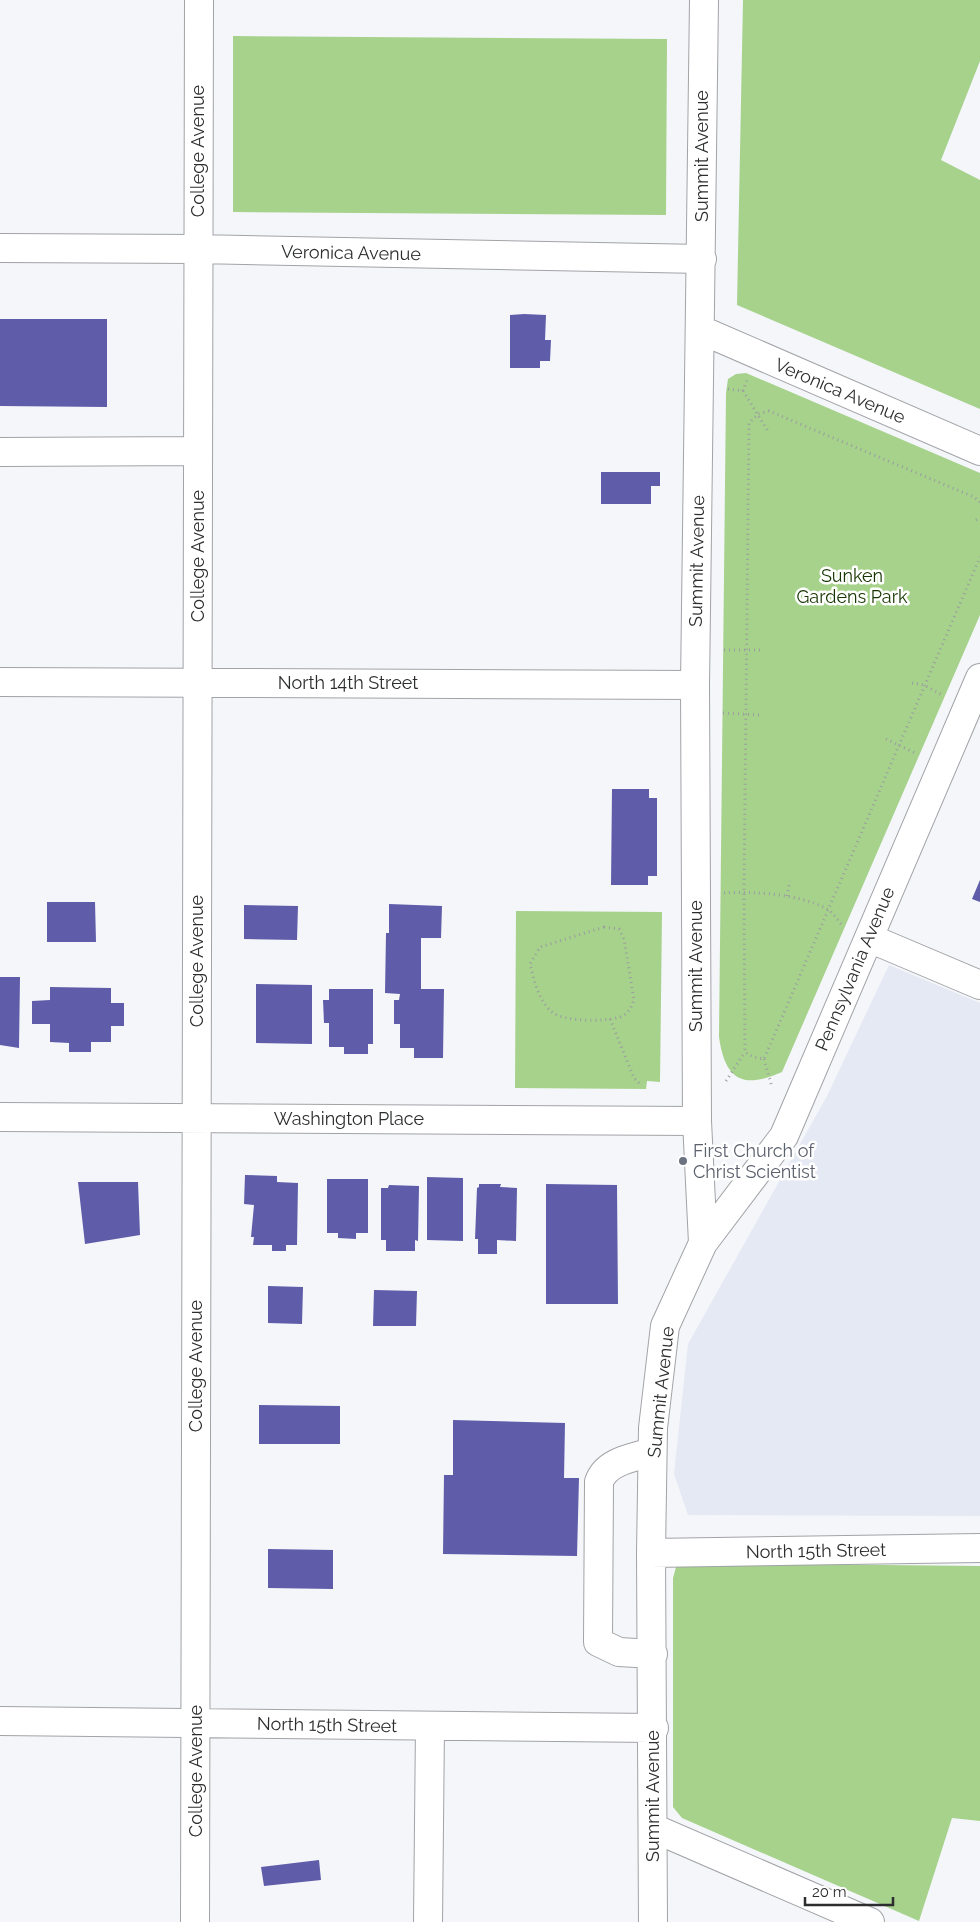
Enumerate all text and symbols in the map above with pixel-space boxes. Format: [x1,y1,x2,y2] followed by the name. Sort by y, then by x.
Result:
[187,84,208,217] street label: College Avenue
[691,90,712,222] street label: Summit Avenue
[281,241,421,264] street label: Veronica Avenue
[772,354,909,428] street label: Veronica Avenue
[187,489,208,622] street label: College Avenue
[685,494,708,627] street label: Summit Avenue
[796,565,908,607] park label: Sunken Gardens Park
[278,672,418,693] street label: North 14th Street
[810,883,899,1054] street label: Pennsylvania Avenue
[186,894,207,1027] street label: College Avenue
[685,900,706,1032] street label: Summit Avenue
[274,1108,425,1129] street label: Washington Place
[693,1140,816,1182] place label: First Church of Christ Scientist
[677,1155,689,1167] marker: First Church of Christ Scientist
[185,1299,206,1432] street label: College Avenue
[643,1325,678,1459] street label: Summit Avenue
[746,1539,886,1562] street label: North 15th Street
[185,1704,206,1837] street label: College Avenue
[257,1713,397,1736] street label: North 15th Street
[642,1730,663,1862] street label: Summit Avenue
[805,1874,892,1906] scale bar
[812,1883,847,1901] text: 20 m

